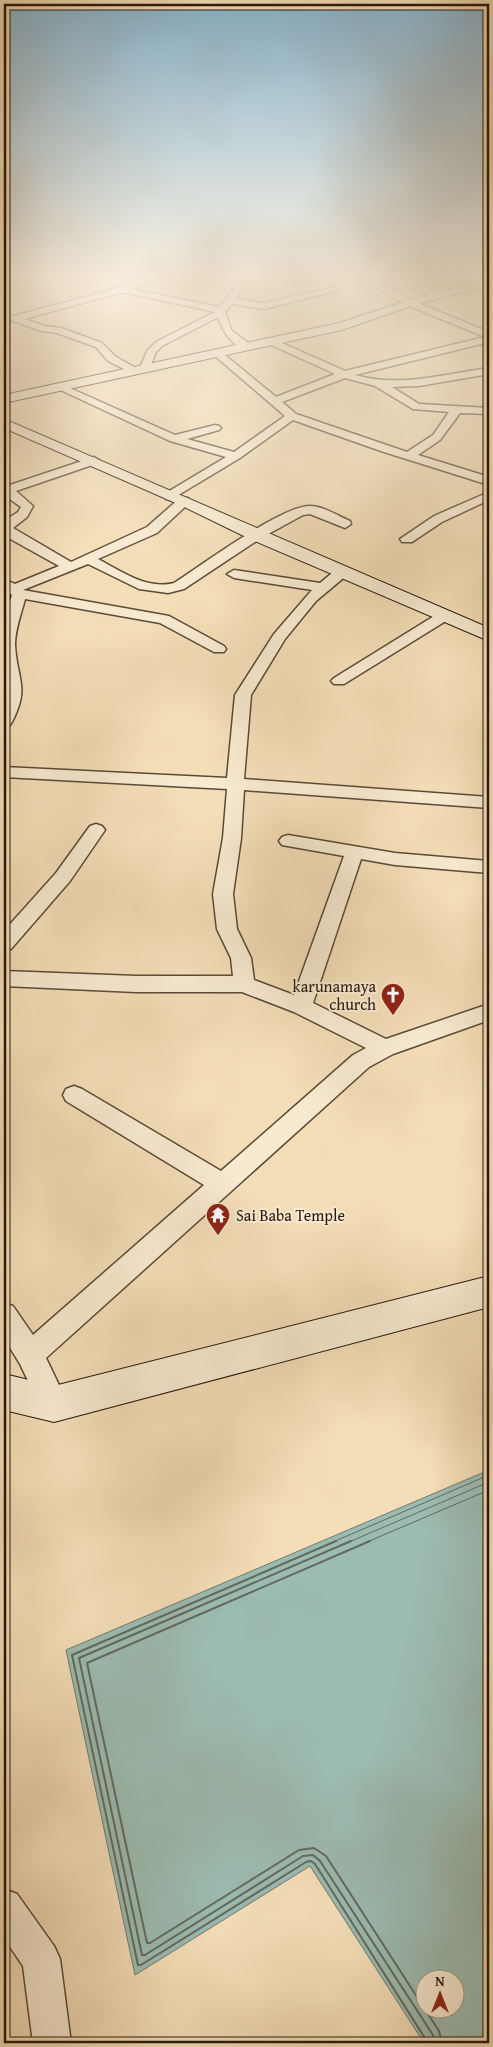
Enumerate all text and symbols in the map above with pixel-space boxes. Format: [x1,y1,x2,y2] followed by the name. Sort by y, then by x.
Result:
[293,974,376,1016] place label: karunamaya church
[380,982,406,1016] church icon: karunamaya church
[205,1202,231,1236] temple icon: Sai Baba Temple
[236,1203,345,1227] place label: Sai Baba Temple
[416,1970,466,2020] north arrow
[435,1971,445,1991] text: N

